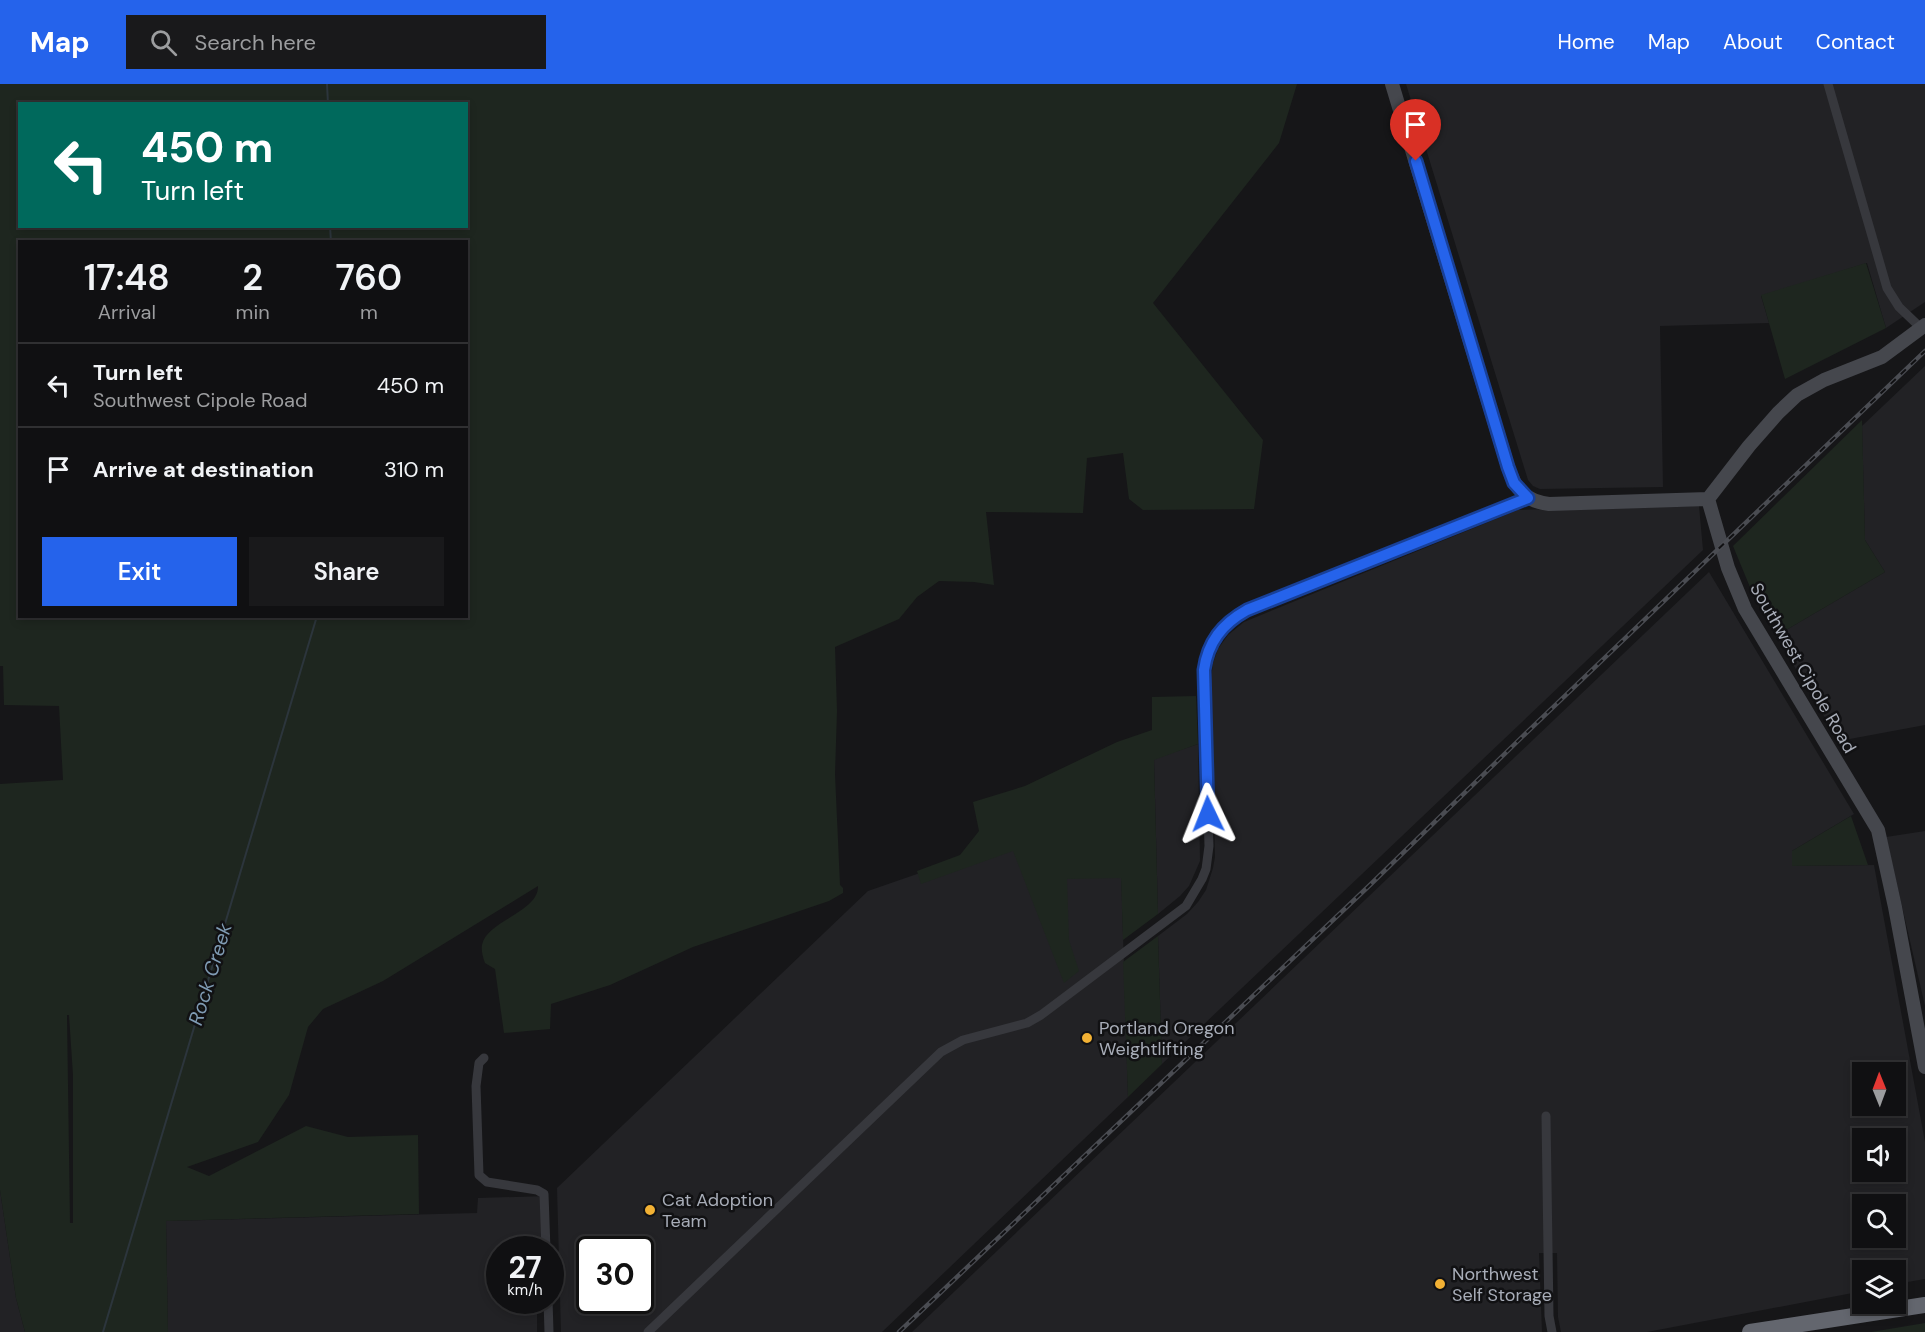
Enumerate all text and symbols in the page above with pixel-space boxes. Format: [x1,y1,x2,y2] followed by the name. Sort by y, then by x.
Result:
[126,15,546,69] search box
[30,24,90,61] text: Map
[147,26,180,59] icon: search
[195,28,316,57] text: Search here
[1557,28,1615,56] text: Home
[1648,28,1690,56] text: Map
[1723,28,1783,56] text: About
[1816,28,1895,56] text: Contact
[1390,99,1441,161] pin
[1399,108,1432,141] icon: arrive
[141,120,273,175] text: 450 m
[42,126,120,204] icon: left
[141,173,244,208] text: Turn left
[84,254,170,301] text: 17:48
[242,254,263,301] text: 2
[336,254,402,301] text: 760
[98,299,156,325] text: Arrival
[236,299,270,325] text: min
[360,299,378,325] text: m
[93,358,183,387] text: Turn left
[42,369,75,402] icon: left
[377,371,444,400] text: 450 m
[93,387,307,413] text: Southwest Cipole Road
[42,453,75,486] icon: arrive
[93,455,314,484] text: Arrive at destination
[384,455,444,484] text: 310 m
[42,537,237,606] button: Exit
[249,537,444,606] button: Share
[1744,578,1862,758] street label: Southwest Cipole Road
[1176,782,1240,846] position arrow
[182,919,238,1028] water label: Rock Creek
[1099,1016,1235,1061] place label: Portland Oregon Weightlifting
[1080,1031,1094,1045] marker: Portland Oregon Weightlifting
[1852,1062,1906,1116] north arrow
[1852,1062,1906,1314] map controls
[1852,1128,1906,1182] button: sound
[662,1188,773,1233] place label: Cat Adoption Team
[1852,1194,1906,1248] button: search
[643,1203,657,1217] marker: Cat Adoption Team
[576,1236,654,1314] speed limit sign: 30
[508,1248,542,1287] text: 27
[1852,1260,1906,1314] button: layers
[1452,1262,1552,1307] place label: Northwest Self Storage
[1433,1277,1447,1291] marker: Northwest Self Storage
[507,1280,543,1300] text: km/h

